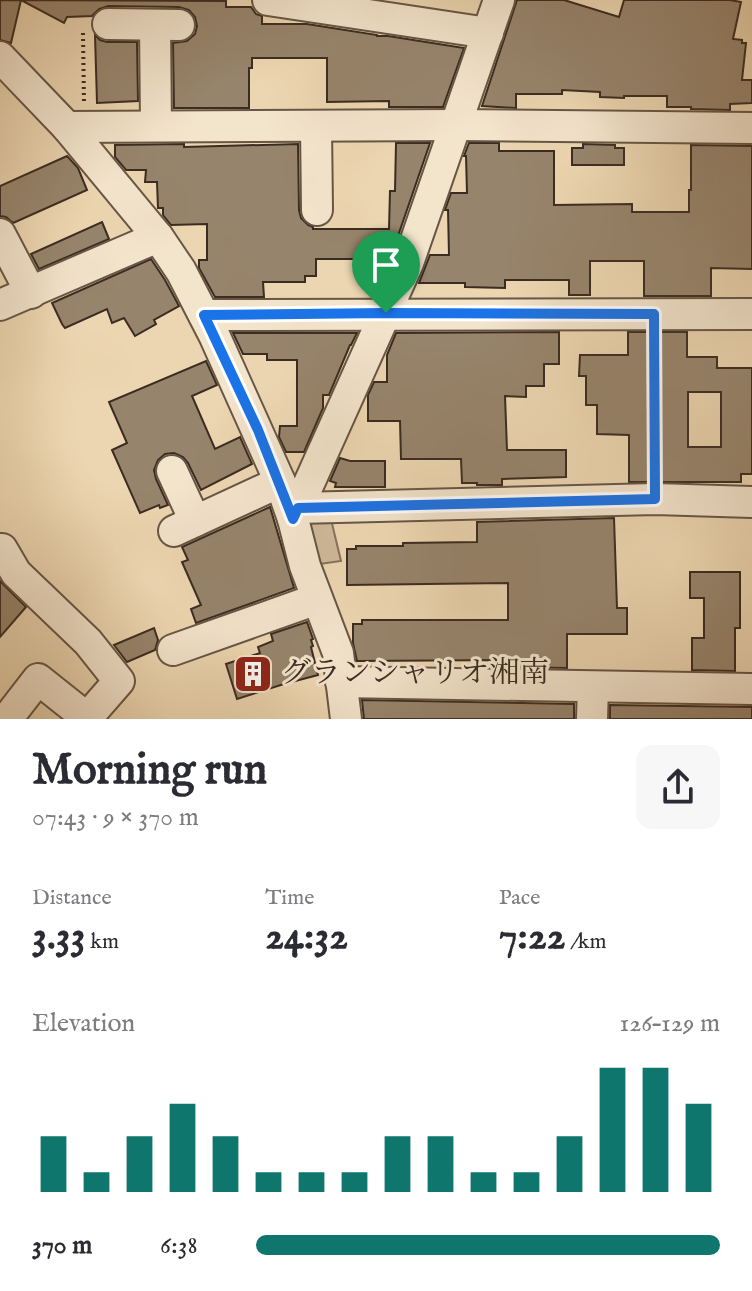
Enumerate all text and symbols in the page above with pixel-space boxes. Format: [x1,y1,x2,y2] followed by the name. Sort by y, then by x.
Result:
[352,231,420,313] pin
[364,243,408,287] icon: arrive
[232,653,274,695] building icon: グランシャリオ湘南
[281,655,549,693] place label: グランシャリオ湘南
[32,743,267,799] text: Morning run
[636,745,720,829] button: share
[32,801,199,834] text: 07:43 · 9 × 370 m
[32,884,112,912] text: Distance
[265,884,314,912] text: Time
[499,884,540,912] text: Pace
[32,912,85,963] text: 3.33
[265,912,348,963] text: 24:32
[499,912,565,963] text: 7:22
[85,928,119,956] text: km
[565,928,607,956] text: /km
[32,1007,135,1040] text: Elevation
[619,1007,720,1040] text: 126–129 m
[32,1229,92,1262] text: 370 m
[160,1229,198,1262] text: 6:38

